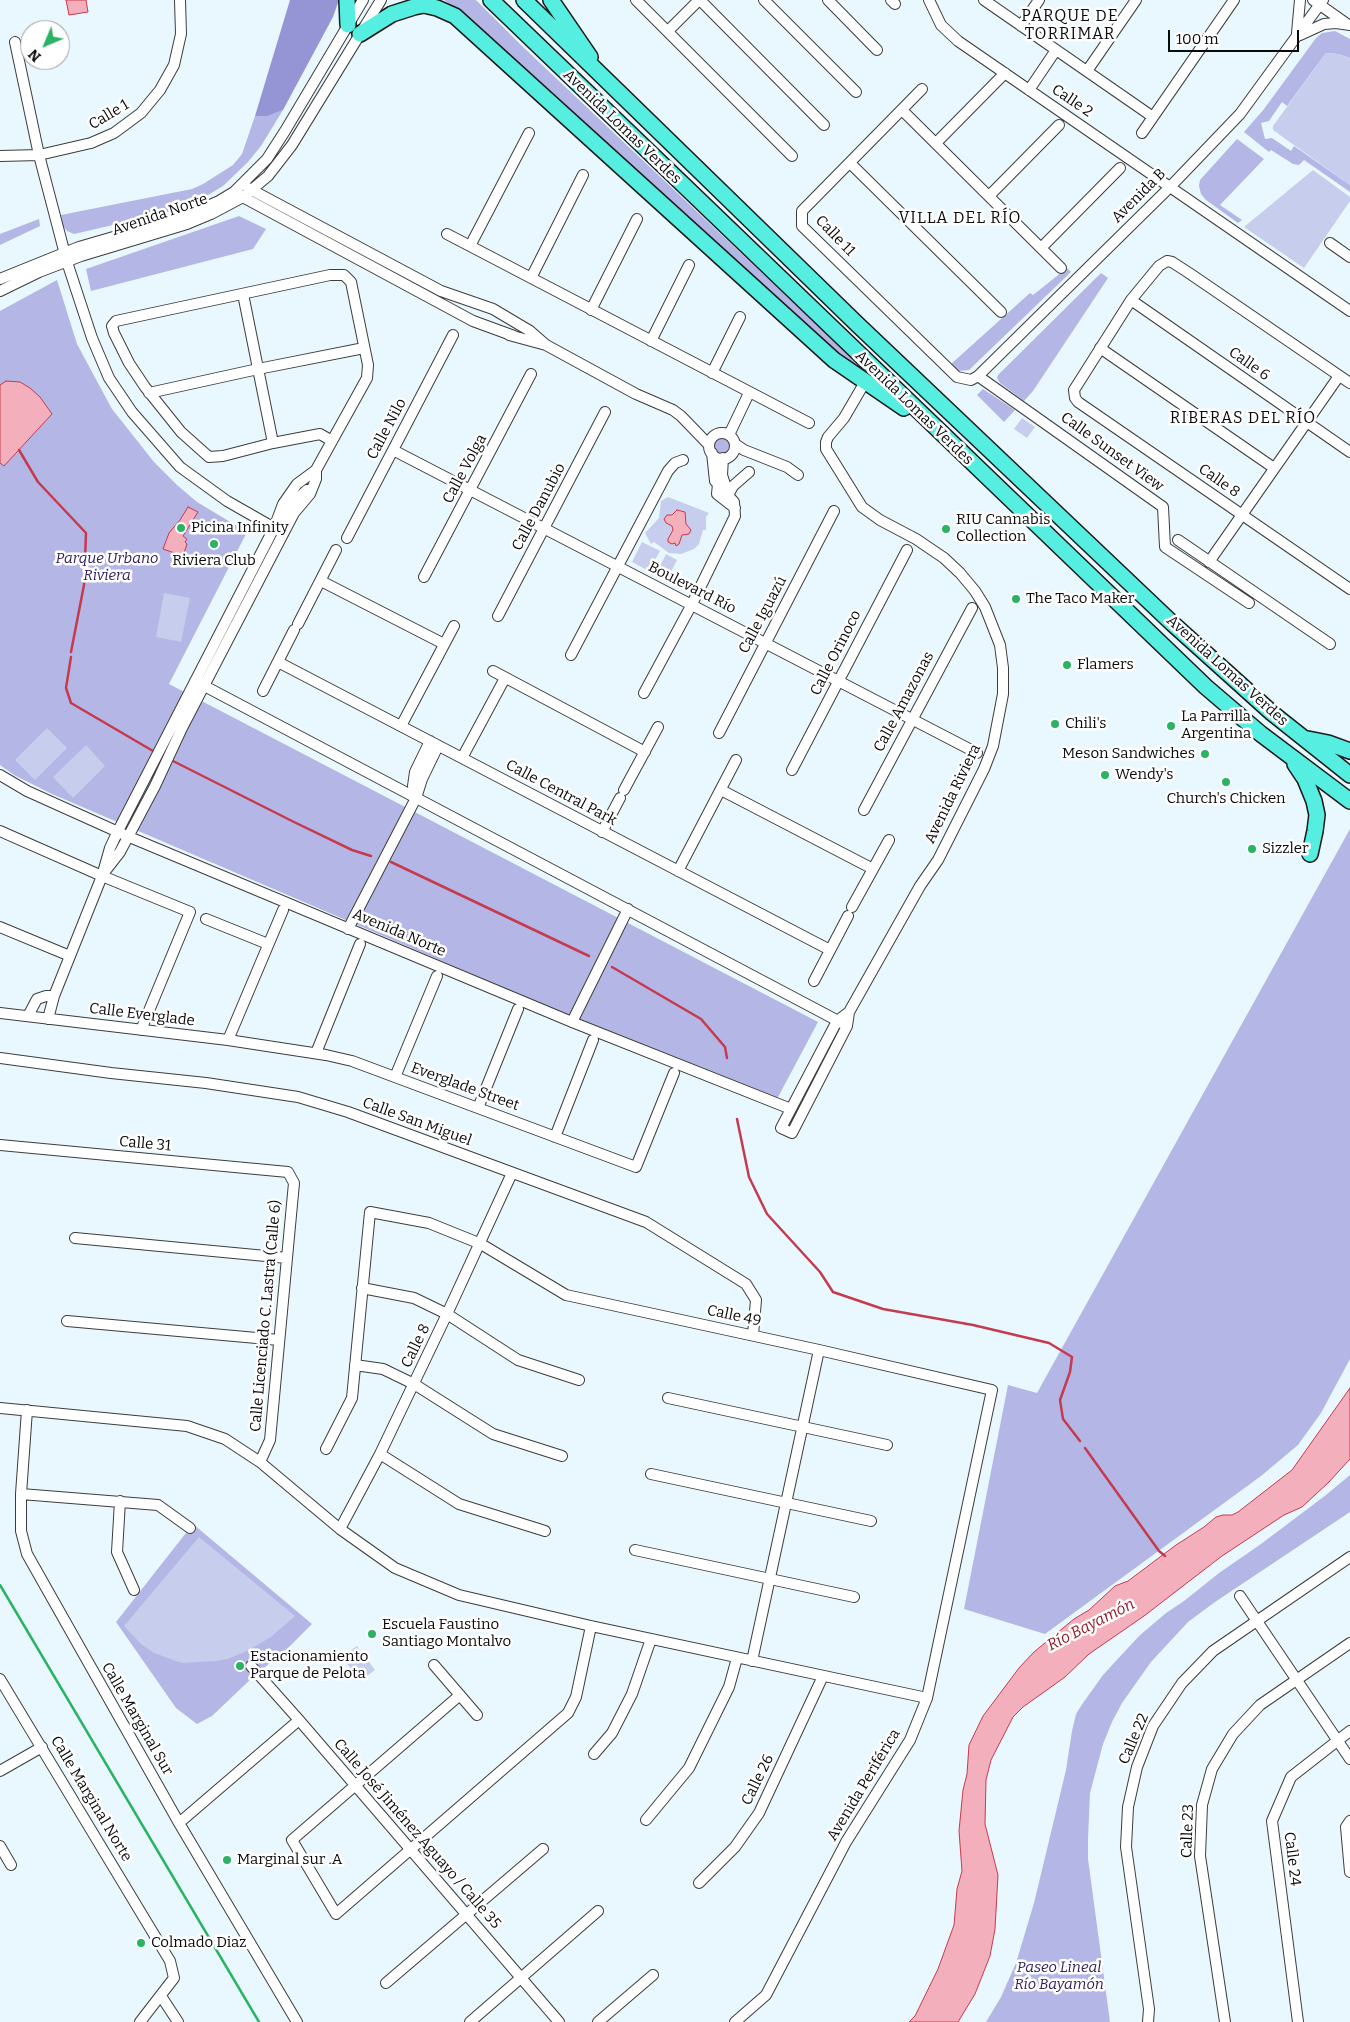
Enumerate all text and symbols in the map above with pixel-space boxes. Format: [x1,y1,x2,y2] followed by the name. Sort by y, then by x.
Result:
[1020,7,1120,45] district label: PARQUE DE TORRIMAR
[20,20,70,70] north arrow
[1170,20,1301,52] scale bar
[1176,30,1219,48] text: 100 m
[25,45,45,65] text: N
[559,66,685,188] street label: Avenida Lomas Verdes
[1048,81,1096,121] street label: Calle 2
[86,96,132,134] street label: Calle 1
[1108,165,1170,227] street label: Avenida B
[110,190,210,240] street label: Avenida Norte
[897,209,1023,229] district label: VILLA DEL RÍO
[811,212,859,260] street label: Calle 11
[1225,343,1273,385] street label: Calle 6
[851,347,977,469] street label: Avenida Lomas Verdes
[363,395,411,463] street label: Calle Nilo
[1057,409,1167,495] street label: Calle Sunset View
[1168,409,1318,429] district label: RIBERAS DEL RÍO
[439,431,491,507] street label: Calle Volga
[508,460,570,554] street label: Calle Danubio
[1195,460,1243,502] street label: Calle 8
[956,511,1050,546] place label: RIU Cannabis Collection
[191,519,289,537] place label: Picina Infinity
[175,522,187,534] marker: Picina Infinity
[940,523,952,535] marker: RIU Cannabis Collection
[208,538,220,550] marker: Riviera Club
[56,550,158,585] park label: Parque Urbano Riviera
[172,552,256,570] place label: Riviera Club
[645,558,739,618] street label: Boulevard Río
[735,573,791,657] street label: Calle Iguazú
[1026,590,1134,608] place label: The Taco Maker
[1010,593,1022,605] marker: The Taco Maker
[807,607,865,699] street label: Calle Orinoco
[1163,612,1291,730] street label: Avenida Lomas Verdes
[870,649,938,755] street label: Calle Amazonas
[1077,656,1134,674] place label: Flamers
[1061,659,1073,671] marker: Flamers
[1181,708,1251,743] place label: La Parrilla Argentina
[1065,715,1106,733] place label: Chili's
[1049,718,1061,730] marker: Chili's
[1165,720,1177,732] marker: La Parrilla Argentina
[921,741,985,847] street label: Avenida Riviera
[1062,745,1195,763] place label: Meson Sandwiches
[1199,748,1211,760] marker: Meson Sandwiches
[502,756,620,830] street label: Calle Central Park
[1115,766,1173,784] place label: Wendy's
[1099,769,1111,781] marker: Wendy's
[1220,776,1232,788] marker: Church's Chicken
[1166,790,1286,808] place label: Church's Chicken
[1262,840,1309,858] place label: Sizzler
[1246,843,1258,855] marker: Sizzler
[349,905,449,961] street label: Avenida Norte
[88,1000,196,1030] street label: Calle Everglade
[408,1059,522,1115] street label: Everglade Street
[360,1094,474,1150] street label: Calle San Miguel
[118,1133,172,1155] street label: Calle 31
[247,1199,285,1433] street label: Calle Licenciado C. Lastra (Calle 6)
[705,1301,763,1331] street label: Calle 49
[398,1321,434,1371] street label: Calle 8
[1044,1595,1138,1655] water label: Río Bayamón
[382,1616,511,1651] place label: Escuela Faustino Santiago Montalvo
[366,1628,378,1640] marker: Escuela Faustino Santiago Montalvo
[250,1648,368,1683] place label: Estacionamiento Parque de Pelota
[97,1659,177,1779] street label: Calle Marginal Sur
[234,1660,246,1672] marker: Estacionamiento Parque de Pelota
[1115,1711,1153,1767] street label: Calle 22
[824,1726,904,1844] street label: Avenida Periférica
[46,1733,136,1865] street label: Calle Marginal Norte
[330,1735,504,1933] street label: Calle José Jiménez Aguayo / Calle 35
[738,1752,778,1808] street label: Calle 26
[1178,1804,1198,1858] street label: Calle 23
[1280,1831,1304,1887] street label: Calle 24
[237,1851,342,1869] place label: Marginal sur .A
[221,1854,233,1866] marker: Marginal sur .A
[151,1934,246,1952] place label: Colmado Diaz
[135,1937,147,1949] marker: Colmado Diaz
[1014,1959,1104,1994] park label: Paseo Lineal Río Bayamón

